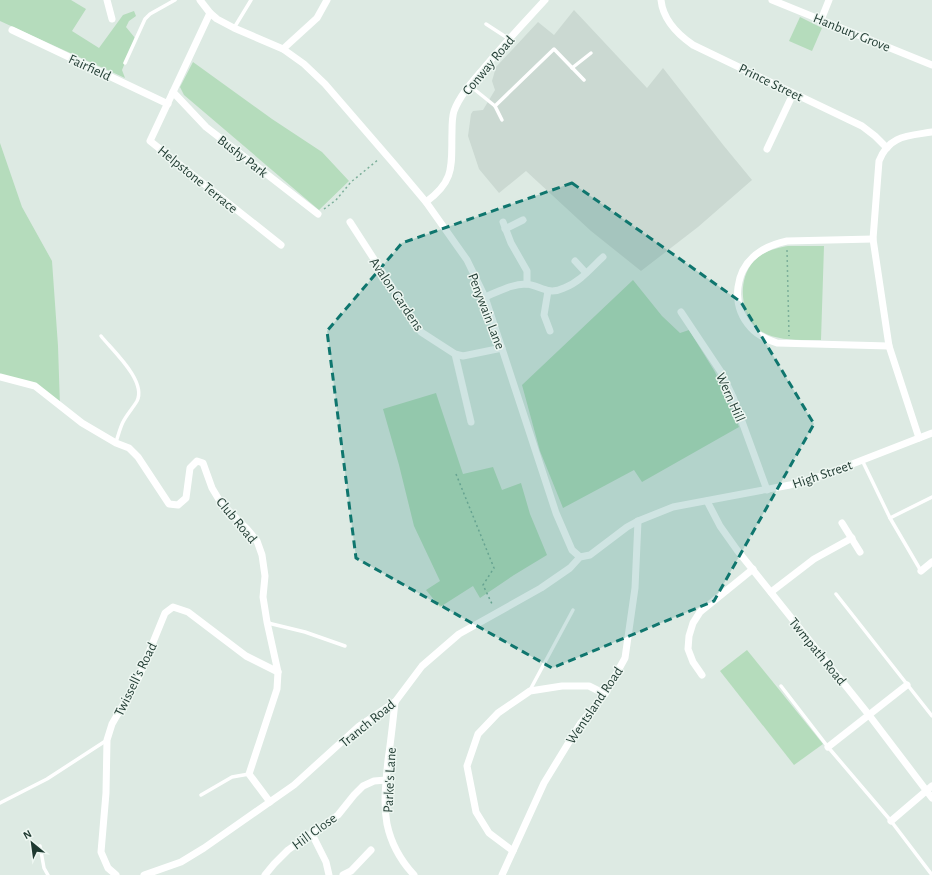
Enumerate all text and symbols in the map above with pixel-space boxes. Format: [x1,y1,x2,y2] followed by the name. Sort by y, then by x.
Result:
[811,11,892,55] street label: Hanbury Grove
[460,33,517,98] street label: Conway Road
[66,52,113,84] street label: Fairfield
[736,61,805,105] street label: Prince Street
[215,133,271,181] street label: Bushy Park
[155,143,240,216] street label: Helpstone Terrace
[367,255,426,334] street label: Avalon Gardens
[465,271,507,351] street label: Penywain Lane
[713,371,747,424] street label: Wern Hill
[791,458,855,492] street label: High Street
[213,495,259,546] street label: Club Road
[786,615,848,688] street label: Twmpath Road
[112,640,160,719] street label: Twissell's Road
[564,664,626,747] street label: Wentsland Road
[337,697,398,750] street label: Tranch Road
[381,747,399,813] street label: Parke's Lane
[290,811,340,853] street label: Hill Close
[12,823,52,863] north arrow
[21,828,33,841] text: N

